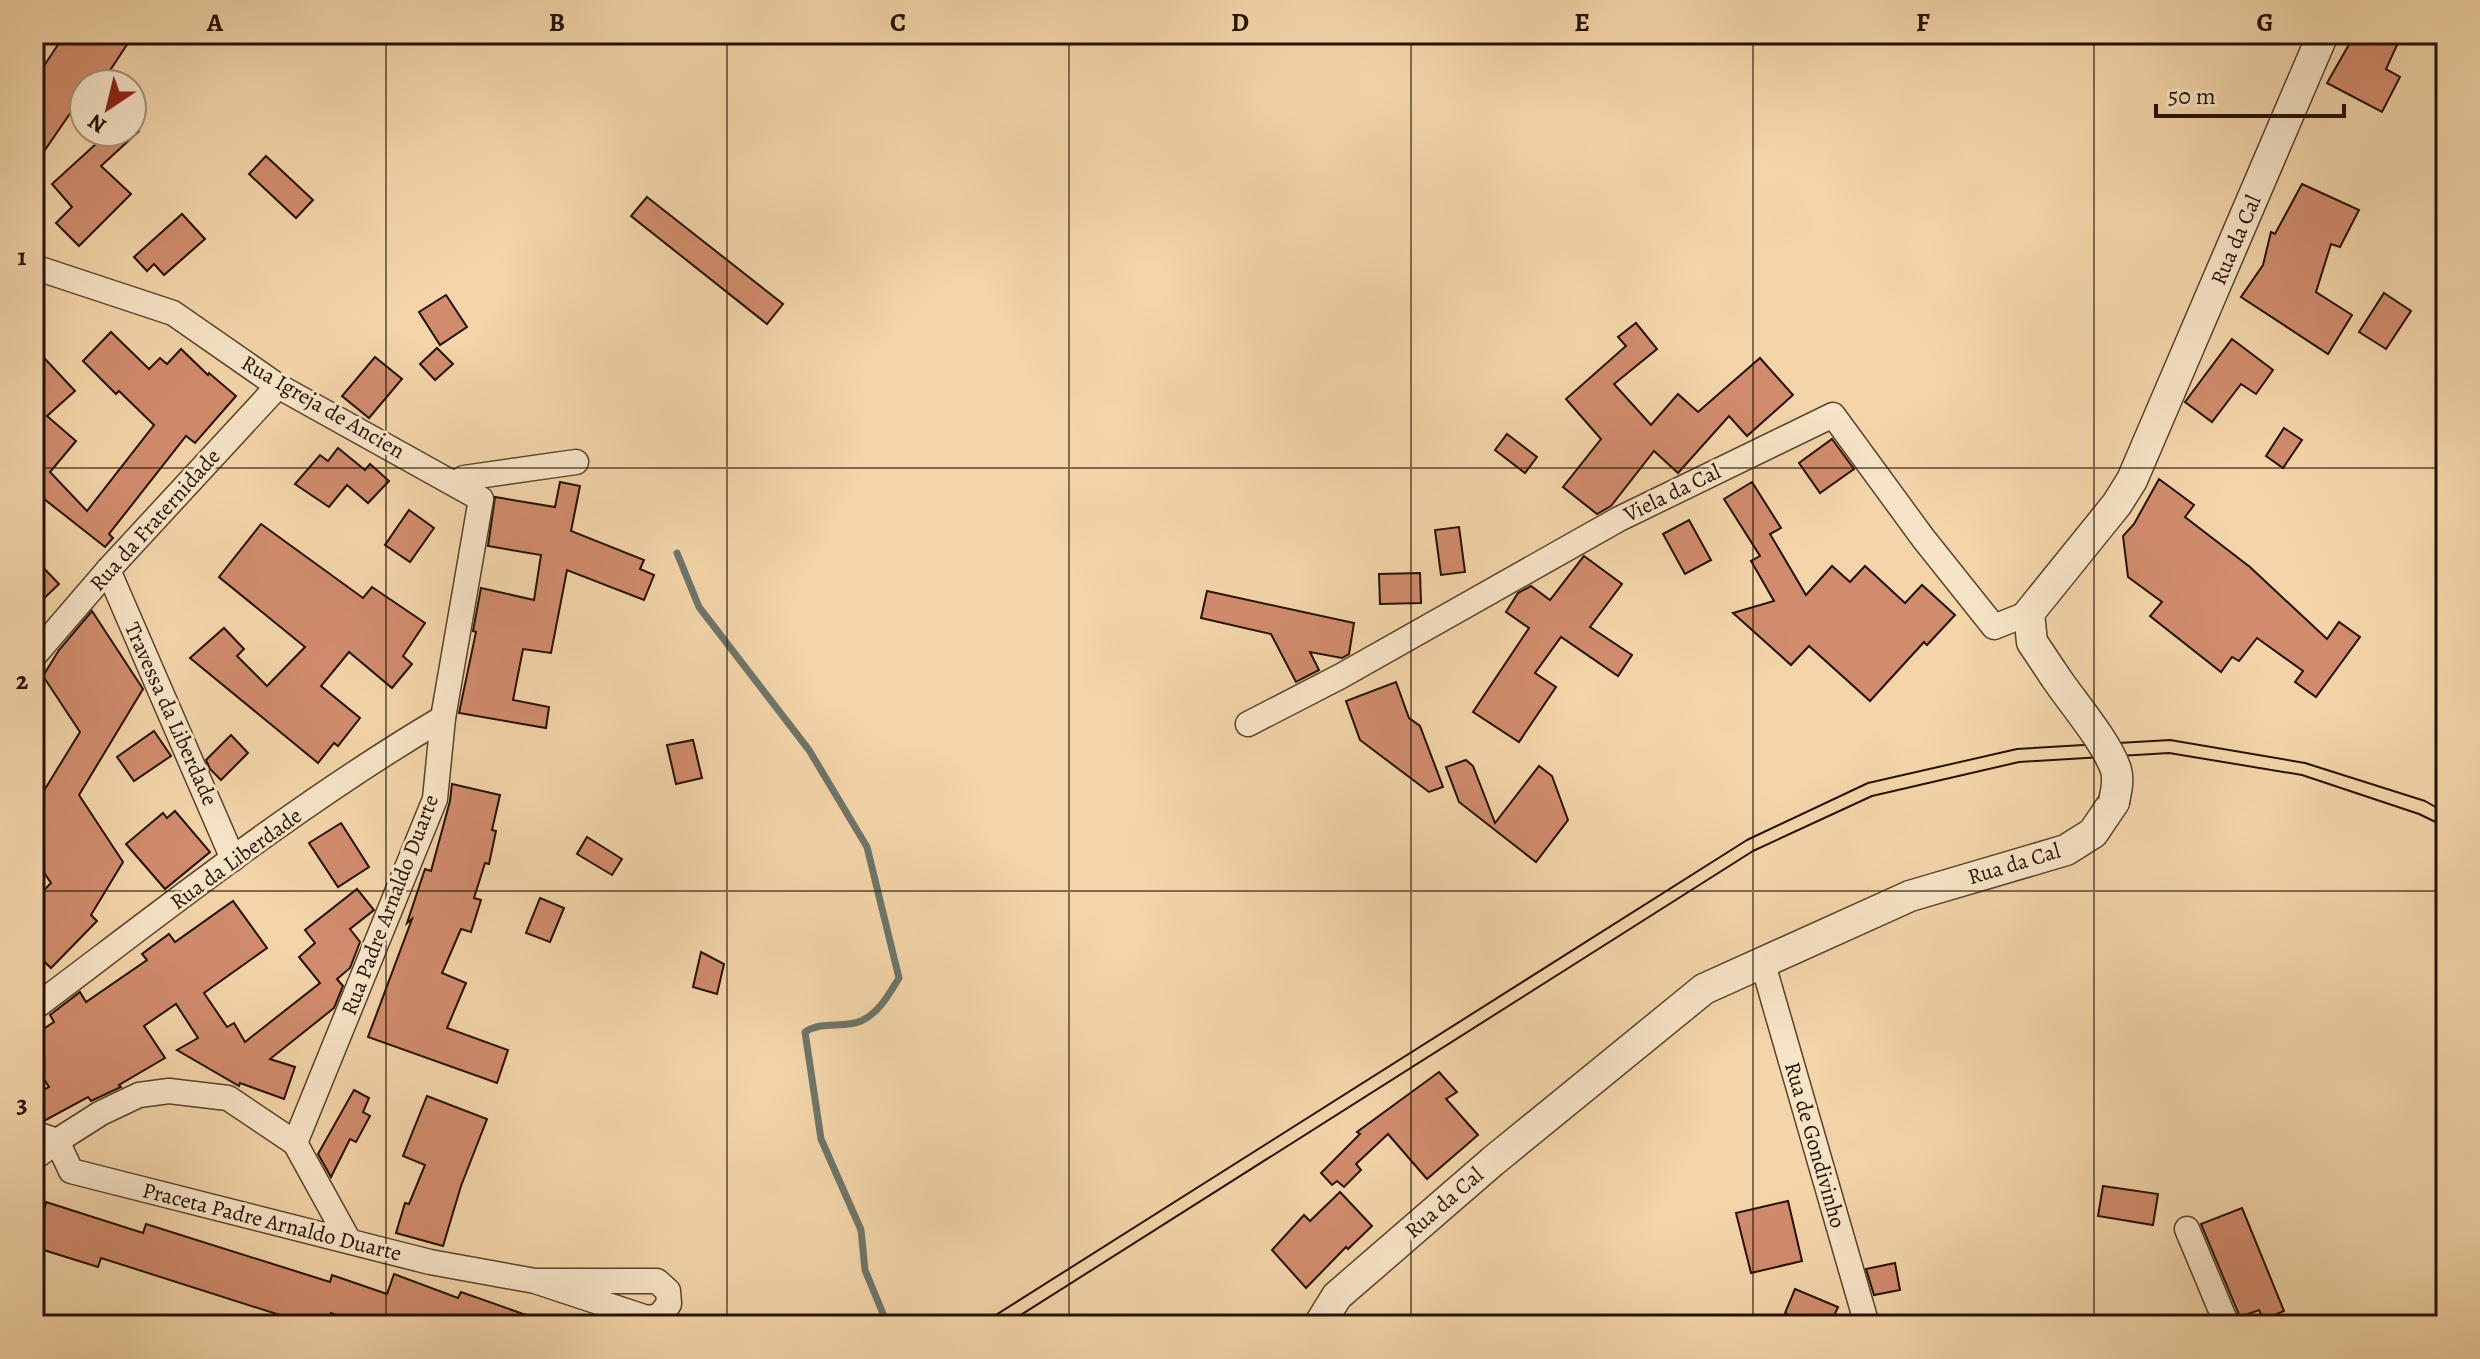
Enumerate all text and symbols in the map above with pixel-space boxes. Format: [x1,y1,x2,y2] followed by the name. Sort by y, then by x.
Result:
[206,5,224,40] text: A
[549,5,565,40] text: B
[890,5,906,40] text: C
[1231,5,1249,40] text: D
[1574,5,1590,40] text: E
[1916,5,1930,40] text: F
[2256,5,2274,40] text: G
[68,68,148,148] north arrow
[2156,68,2344,118] scale bar
[2168,80,2216,112] text: 50 m
[82,107,112,140] text: N
[2204,190,2268,290] street label: Rua da Cal
[17,239,27,274] text: 1
[236,348,410,466] street label: Rua Igreja de Ancien
[83,442,227,598] street label: Rua da Fraternidade
[1618,457,1725,530] street label: Viela da Cal
[117,618,225,810] street label: Travessa da Liberdade
[16,663,29,698] text: 2
[334,790,446,1020] street label: Rua Padre Arnaldo Duarte
[164,801,308,917] street label: Rua da Liberdade
[1964,836,2064,892] street label: Rua da Cal
[1777,1059,1853,1232] street label: Rua de Gondivinho
[16,1086,28,1121] text: 3
[1398,1160,1490,1246] street label: Rua da Cal
[139,1175,405,1269] street label: Praceta Padre Arnaldo Duarte

